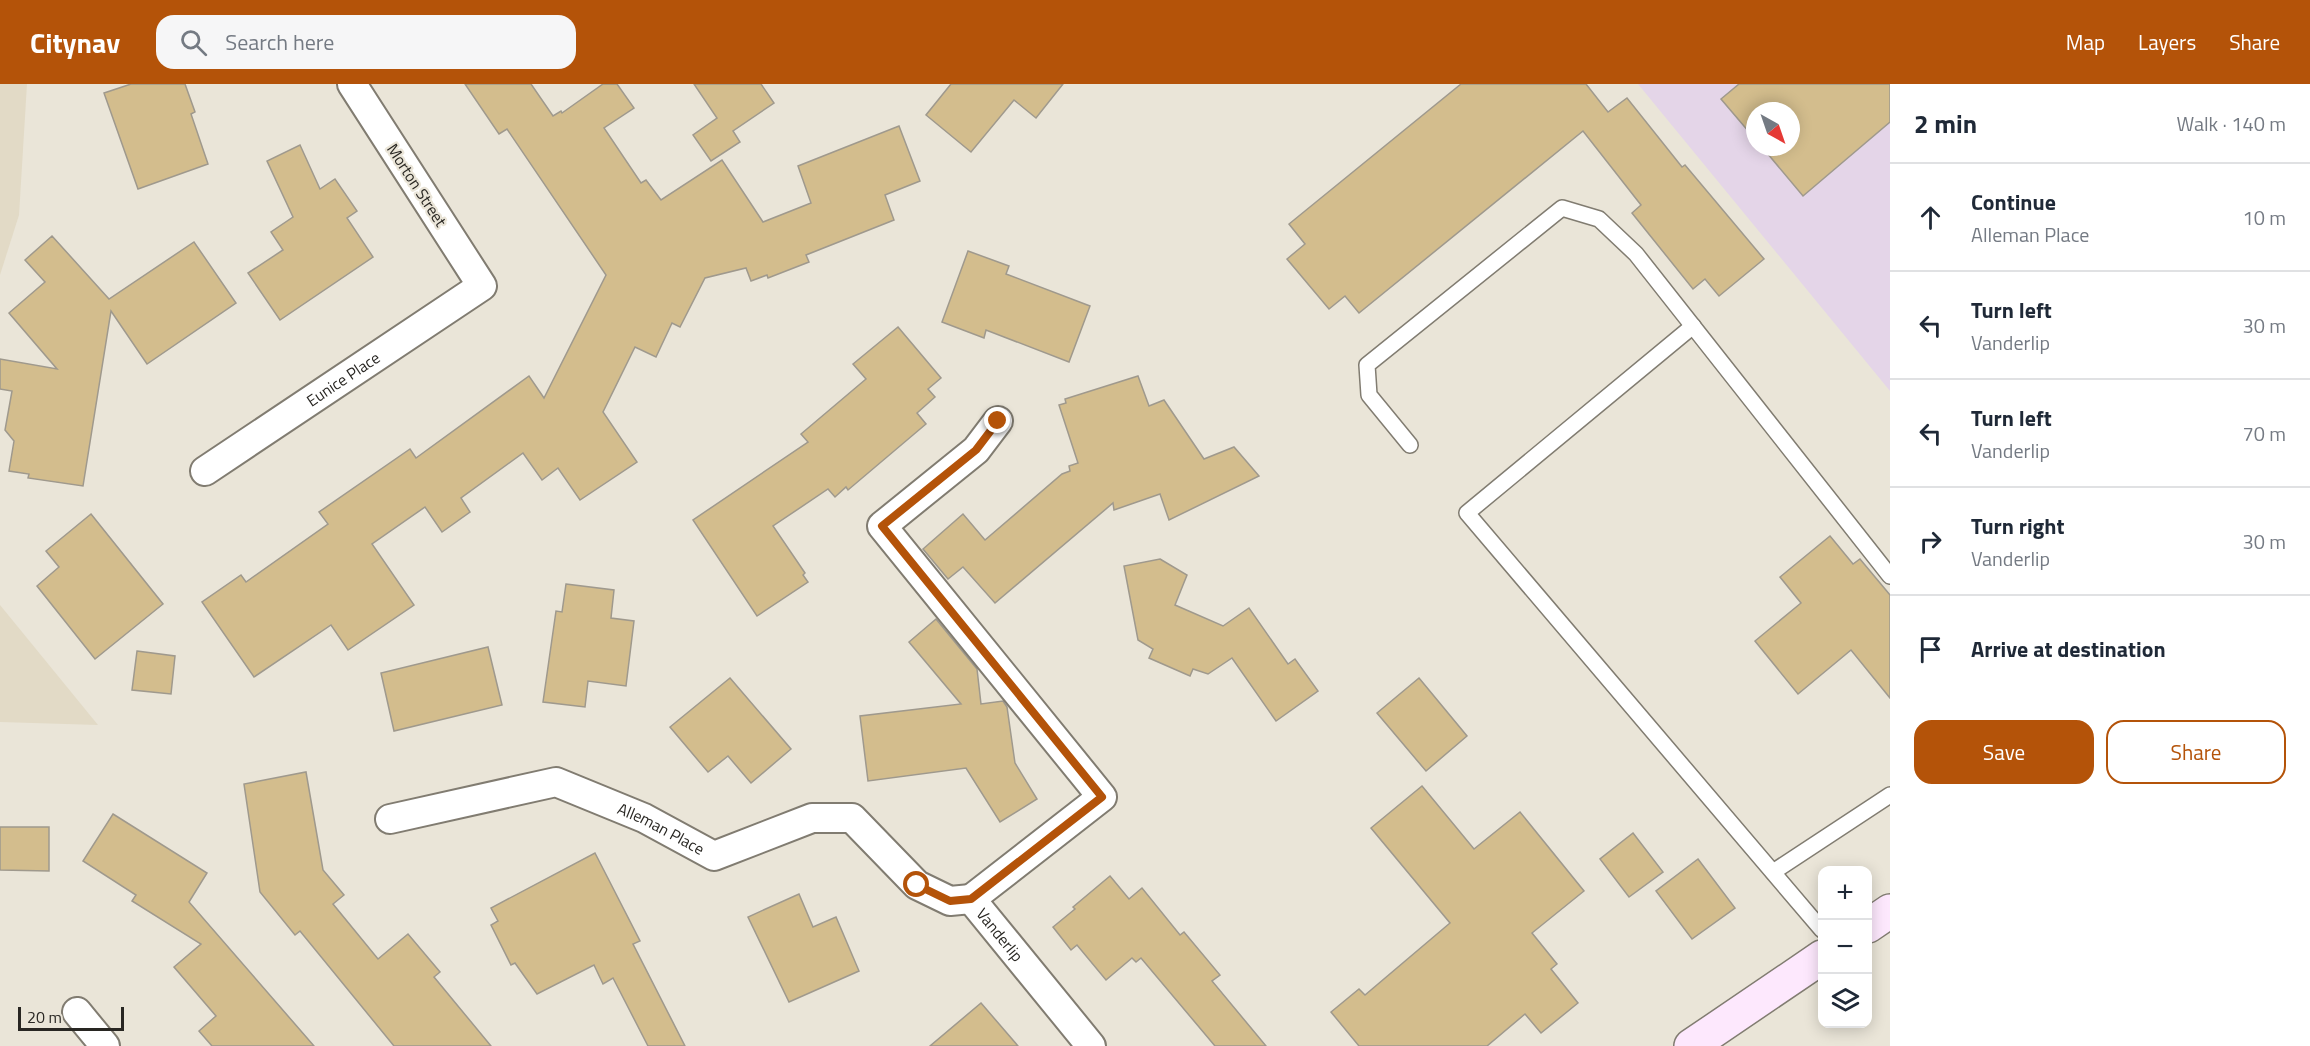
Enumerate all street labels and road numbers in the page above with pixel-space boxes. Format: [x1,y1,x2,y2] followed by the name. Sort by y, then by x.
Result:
[381,139,453,232] street label: Morton Street
[301,345,385,412] street label: Eunice Place
[614,796,709,861] street label: Alleman Place
[971,903,1029,967] street label: Vanderlip

